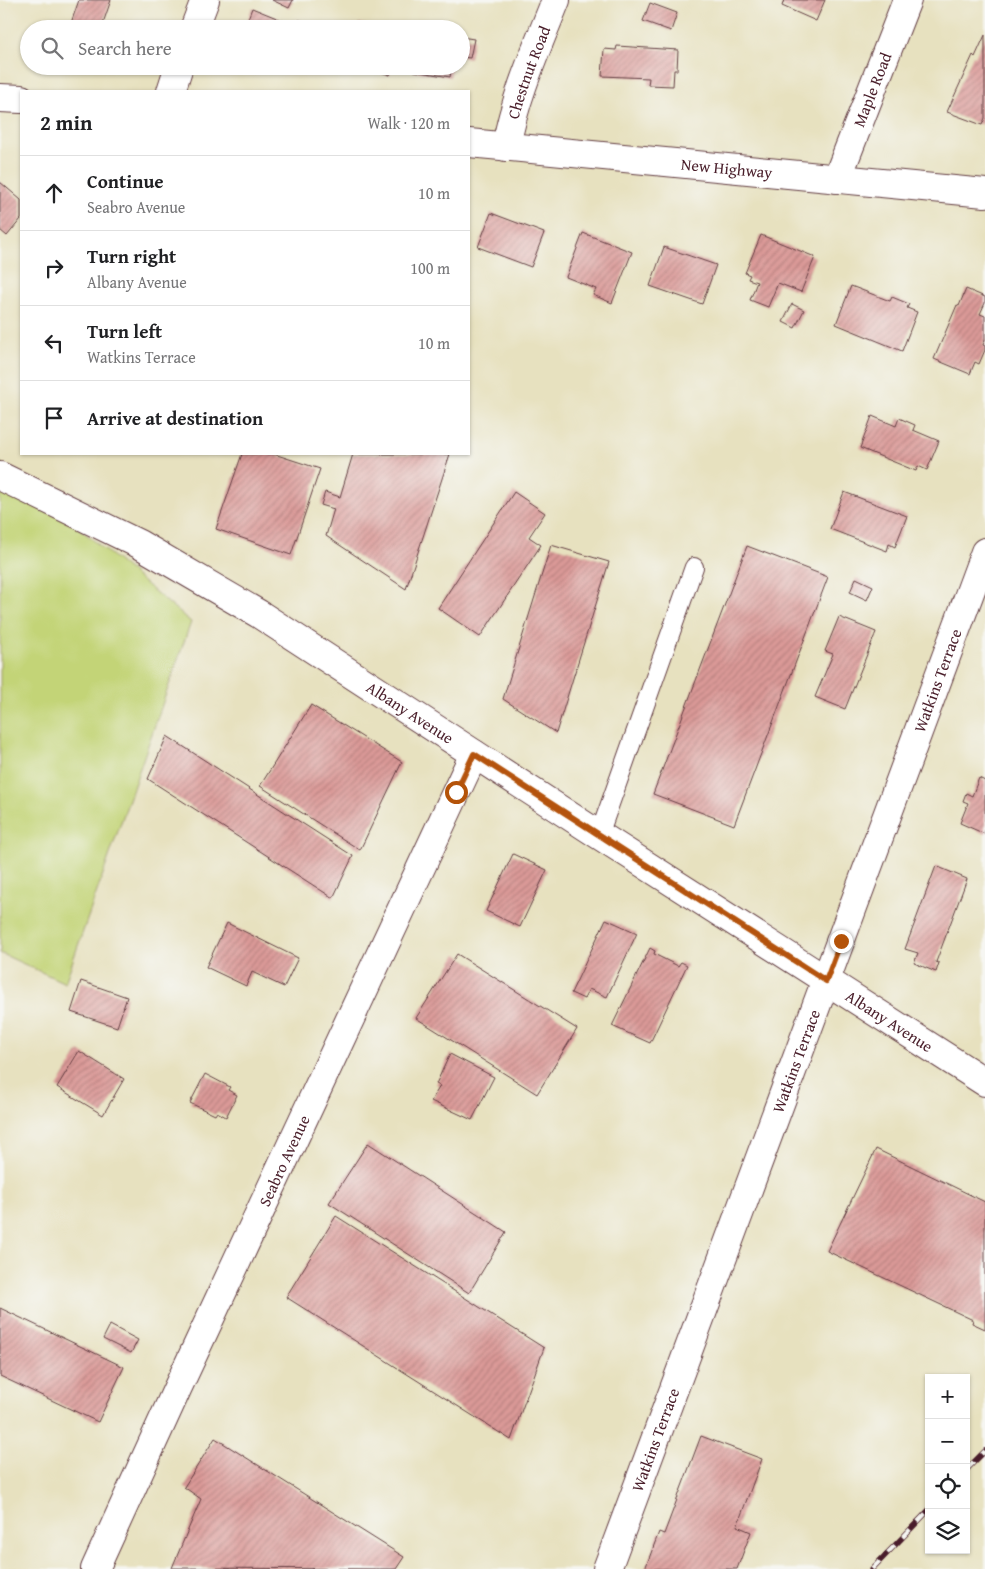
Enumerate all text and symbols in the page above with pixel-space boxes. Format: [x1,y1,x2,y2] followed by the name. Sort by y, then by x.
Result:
[20,20,470,75] search box
[501,22,557,122] street label: Chestnut Road
[38,34,66,62] icon: search
[78,34,172,62] text: Search here
[847,48,898,130] street label: Maple Road
[40,107,92,138] text: 2 min
[367,111,450,135] text: Walk · 120 m
[680,152,774,184] street label: New Highway
[87,167,164,195] text: Continue
[40,179,68,207] icon: ahead
[418,181,450,205] text: 10 m
[87,195,185,219] text: Seabro Avenue
[87,242,176,270] text: Turn right
[40,254,68,282] icon: right
[410,256,450,280] text: 100 m
[87,270,187,294] text: Albany Avenue
[87,317,162,345] text: Turn left
[40,329,68,357] icon: left
[418,331,450,355] text: 10 m
[87,345,196,369] text: Watkins Terrace
[40,404,68,432] icon: arrive
[87,404,263,432] text: Arrive at destination
[907,625,967,736] street label: Watkins Terrace
[362,675,459,750] street label: Albany Avenue
[445,781,468,804] route start
[830,930,853,953] route end
[841,984,938,1058] street label: Albany Avenue
[766,1006,826,1116] street label: Watkins Terrace
[252,1111,316,1210] street label: Seabro Avenue
[925,1374,970,1554] map controls
[925,1374,970,1419] button: +
[625,1384,685,1495] street label: Watkins Terrace
[925,1419,970,1464] button: −
[925,1464,970,1509] button: locate
[925,1509,970,1554] button: layers

